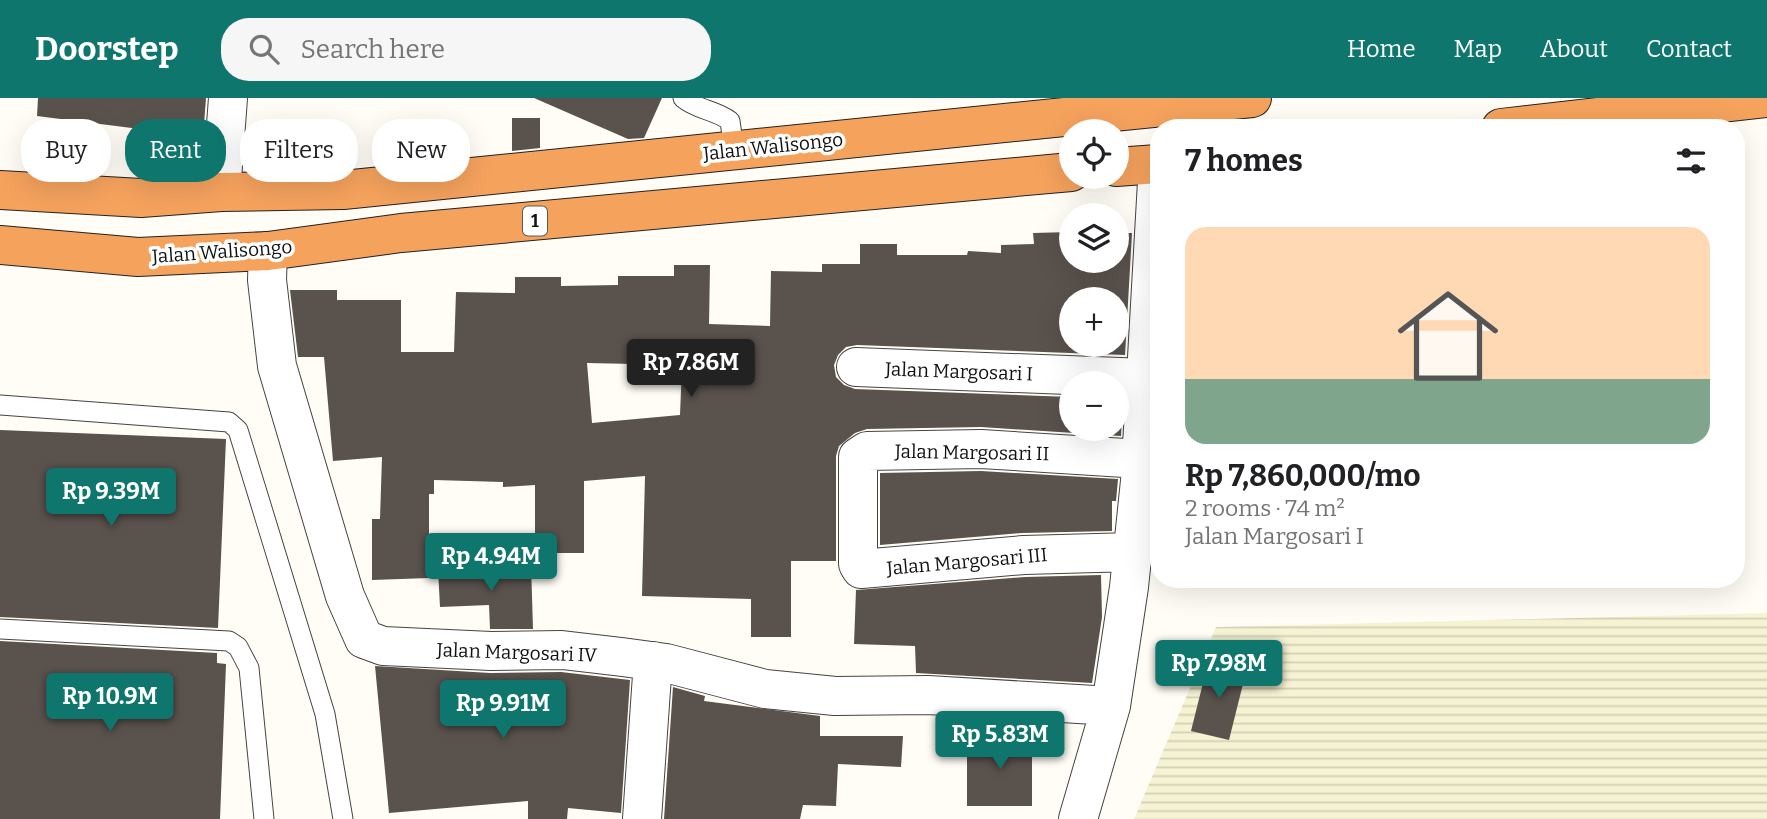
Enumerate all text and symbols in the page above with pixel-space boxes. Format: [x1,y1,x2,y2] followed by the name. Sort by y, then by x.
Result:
[221,18,711,81] search box
[35,29,179,69] text: Doorstep
[245,30,283,68] icon: search
[301,34,445,65] text: Search here
[1347,35,1416,63] text: Home
[1454,35,1502,63] text: Map
[1540,35,1608,63] text: About
[1646,35,1732,63] text: Contact
[21,119,111,182] chip: Buy
[125,119,226,182] chip: Rent
[240,119,358,182] chip: Filters
[372,119,470,182] chip: New
[1059,119,1129,441] map controls
[1059,119,1129,189] button: locate
[701,128,844,165] street label: Jalan Walisongo
[1672,142,1710,180] icon: filters
[1185,143,1303,179] text: 7 homes
[1059,203,1129,273] button: layers
[523,207,547,236] road number: 1
[150,235,293,268] street label: Jalan Walisongo
[1385,273,1511,399] icon: home
[1059,287,1129,357] button: +
[619,340,763,399] pin: Rp 7.86M
[643,348,739,376] text: Rp 7.86M
[884,357,1033,386] street label: Jalan Margosari I
[1059,371,1129,441] button: −
[894,440,1049,465] street label: Jalan Margosari II
[1185,458,1421,494] text: Rp 7,860,000/mo
[39,468,183,528] pin: Rp 9.39M
[62,477,160,505] text: Rp 9.39M
[1185,494,1345,522] text: 2 rooms · 74 m²
[1185,522,1364,550] text: Jalan Margosari I
[419,533,563,593] pin: Rp 4.94M
[441,542,541,570] text: Rp 4.94M
[885,543,1048,580] street label: Jalan Margosari III
[435,638,598,667] street label: Jalan Margosari IV
[1147,640,1291,700] pin: Rp 7.98M
[1171,649,1267,677] text: Rp 7.98M
[38,674,182,733] pin: Rp 10.9M
[431,680,575,740] pin: Rp 9.91M
[62,682,158,710] text: Rp 10.9M
[456,689,550,717] text: Rp 9.91M
[928,712,1072,771] pin: Rp 5.83M
[951,720,1049,748] text: Rp 5.83M

